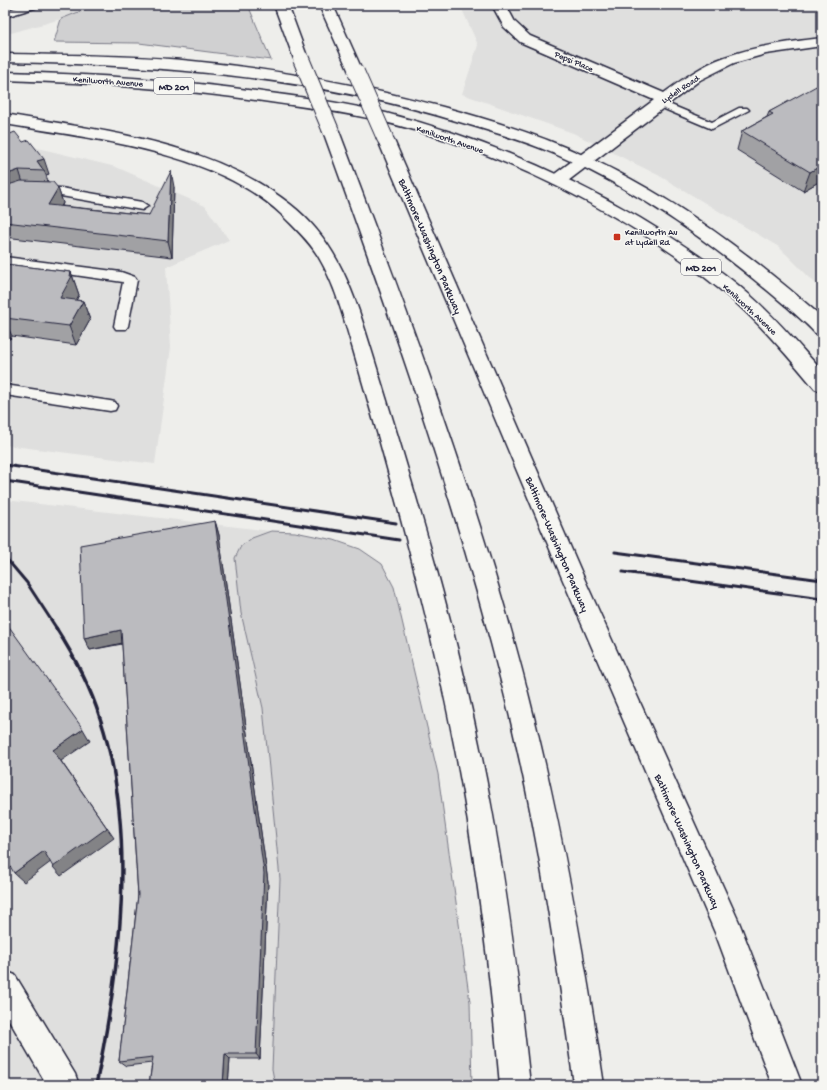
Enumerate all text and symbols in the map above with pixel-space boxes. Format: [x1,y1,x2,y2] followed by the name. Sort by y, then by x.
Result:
[551,49,595,76] street label: Pepsi Place
[660,73,703,107] street label: Lydell Road
[72,75,144,90] street label: Kenilworth Avenue
[154,78,194,94] road number: MD 201
[414,124,485,157] street label: Kenilworth Avenue
[395,176,463,317] street label: Baltimore-Washington Parkway
[625,228,678,249] place label: Kenilworth Av at Lydell Rd
[612,232,622,242] marker: Kenilworth Av at Lydell Rd
[681,259,721,275] road number: MD 201
[719,282,779,338] street label: Kenilworth Avenue
[522,474,590,615] street label: Baltimore-Washington Parkway
[651,772,722,911] street label: Baltimore-Washington Parkway

